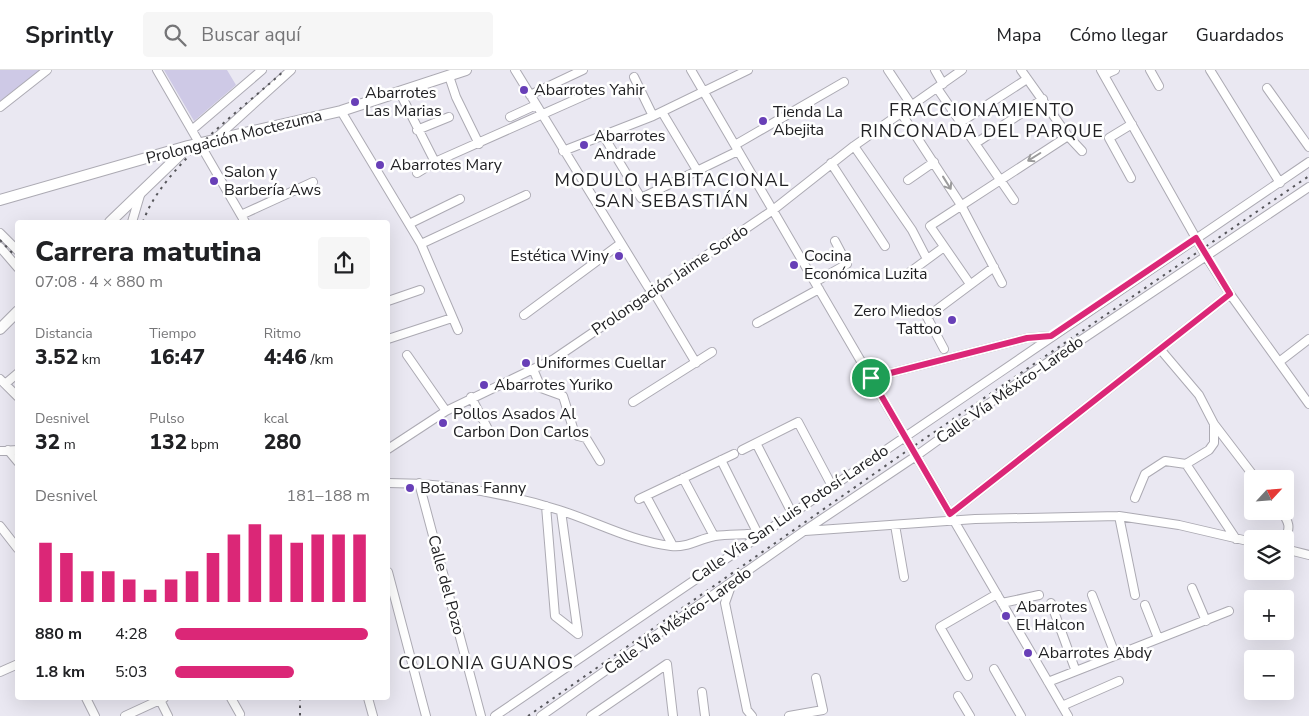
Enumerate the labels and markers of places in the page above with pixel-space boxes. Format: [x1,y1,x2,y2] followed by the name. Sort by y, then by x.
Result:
[534,79,645,101] place label: Abarrotes Yahir
[365,82,442,122] place label: Abarrotes Las Marias
[518,84,530,96] marker: Abarrotes Yahir
[349,96,361,108] marker: Abarrotes Las Marias
[773,101,843,141] place label: Tienda La Abejita
[757,115,769,127] marker: Tienda La Abejita
[594,125,665,165] place label: Abarrotes Andrade
[578,139,590,151] marker: Abarrotes Andrade
[390,154,503,176] place label: Abarrotes Mary
[374,159,386,171] marker: Abarrotes Mary
[224,161,321,201] place label: Salon y Barbería Aws
[208,175,220,187] marker: Salon y Barbería Aws
[510,245,610,267] place label: Estética Winy
[804,245,927,285] place label: Cocina Económica Luzita
[613,250,625,262] marker: Estética Winy
[788,259,800,271] marker: Cocina Económica Luzita
[854,300,942,340] place label: Zero Miedos Tattoo
[946,314,958,326] marker: Zero Miedos Tattoo
[536,352,666,374] place label: Uniformes Cuellar
[520,357,532,369] marker: Uniformes Cuellar
[850,357,892,399] pin
[494,374,613,396] place label: Abarrotes Yuriko
[478,379,490,391] marker: Abarrotes Yuriko
[453,403,589,443] place label: Pollos Asados Al Carbon Don Carlos
[437,417,449,429] marker: Pollos Asados Al Carbon Don Carlos
[420,477,527,499] place label: Botanas Fanny
[404,482,416,494] marker: Botanas Fanny
[1016,596,1087,636] place label: Abarrotes El Halcon
[1000,610,1012,622] marker: Abarrotes El Halcon
[1038,642,1153,664] place label: Abarrotes Abdy
[1022,647,1034,659] marker: Abarrotes Abdy

